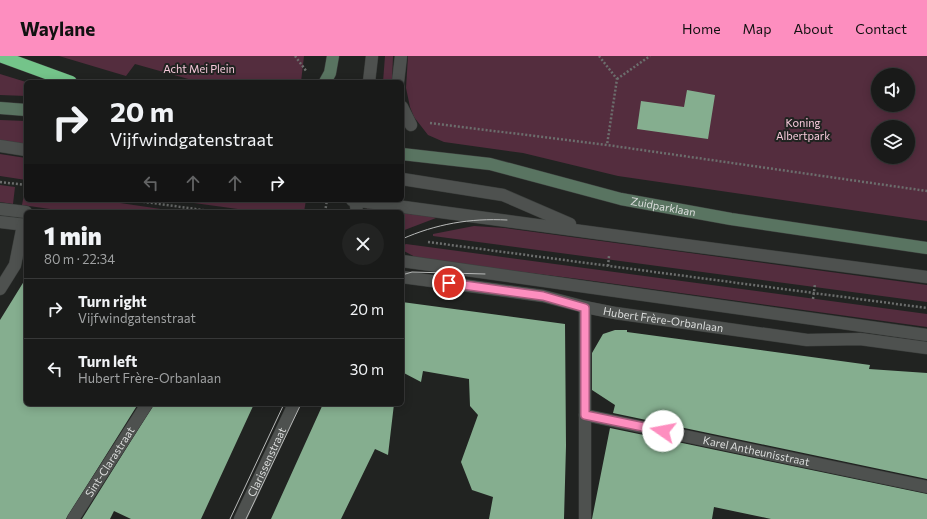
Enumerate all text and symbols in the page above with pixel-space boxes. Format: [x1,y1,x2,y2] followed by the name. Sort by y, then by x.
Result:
[20,17,95,40] text: Waylane
[682,20,721,37] text: Home
[743,20,771,37] text: Map
[793,20,833,37] text: About
[855,20,907,37] text: Contact
[163,62,235,75] park label: Acht Mei Plein
[871,68,915,164] map controls
[871,68,915,112] button: sound
[110,94,174,128] text: 20 m
[44,96,96,148] icon: right
[776,116,830,142] park label: Koning Albertpark
[871,120,915,164] button: layers
[110,128,273,150] text: Vijfwindgatenstraat
[140,172,162,194] icon: left
[182,172,204,194] icon: ahead
[224,172,246,194] icon: ahead
[266,172,288,194] icon: right
[630,194,697,218] street label: Zuidparklaan
[44,221,102,250] text: 1 min
[342,223,384,265] button: close
[44,251,115,267] text: 80 m · 22:34
[432,266,466,300] pin
[438,272,460,294] icon: arrive
[78,292,147,310] text: Turn right
[44,298,66,320] icon: right
[350,300,384,318] text: 20 m
[602,304,724,334] street label: Hubert Frère-Orbanlaan
[78,310,196,326] text: Vijfwindgatenstraat
[78,352,137,370] text: Turn left
[44,358,66,380] icon: left
[350,360,384,378] text: 30 m
[78,370,221,386] text: Hubert Frère-Orbanlaan
[642,410,684,452] position arrow
[82,424,137,499] street label: Sint-Clarastraat
[244,424,288,499] street label: Clarissenstraat
[702,433,811,468] street label: Karel Antheunisstraat

